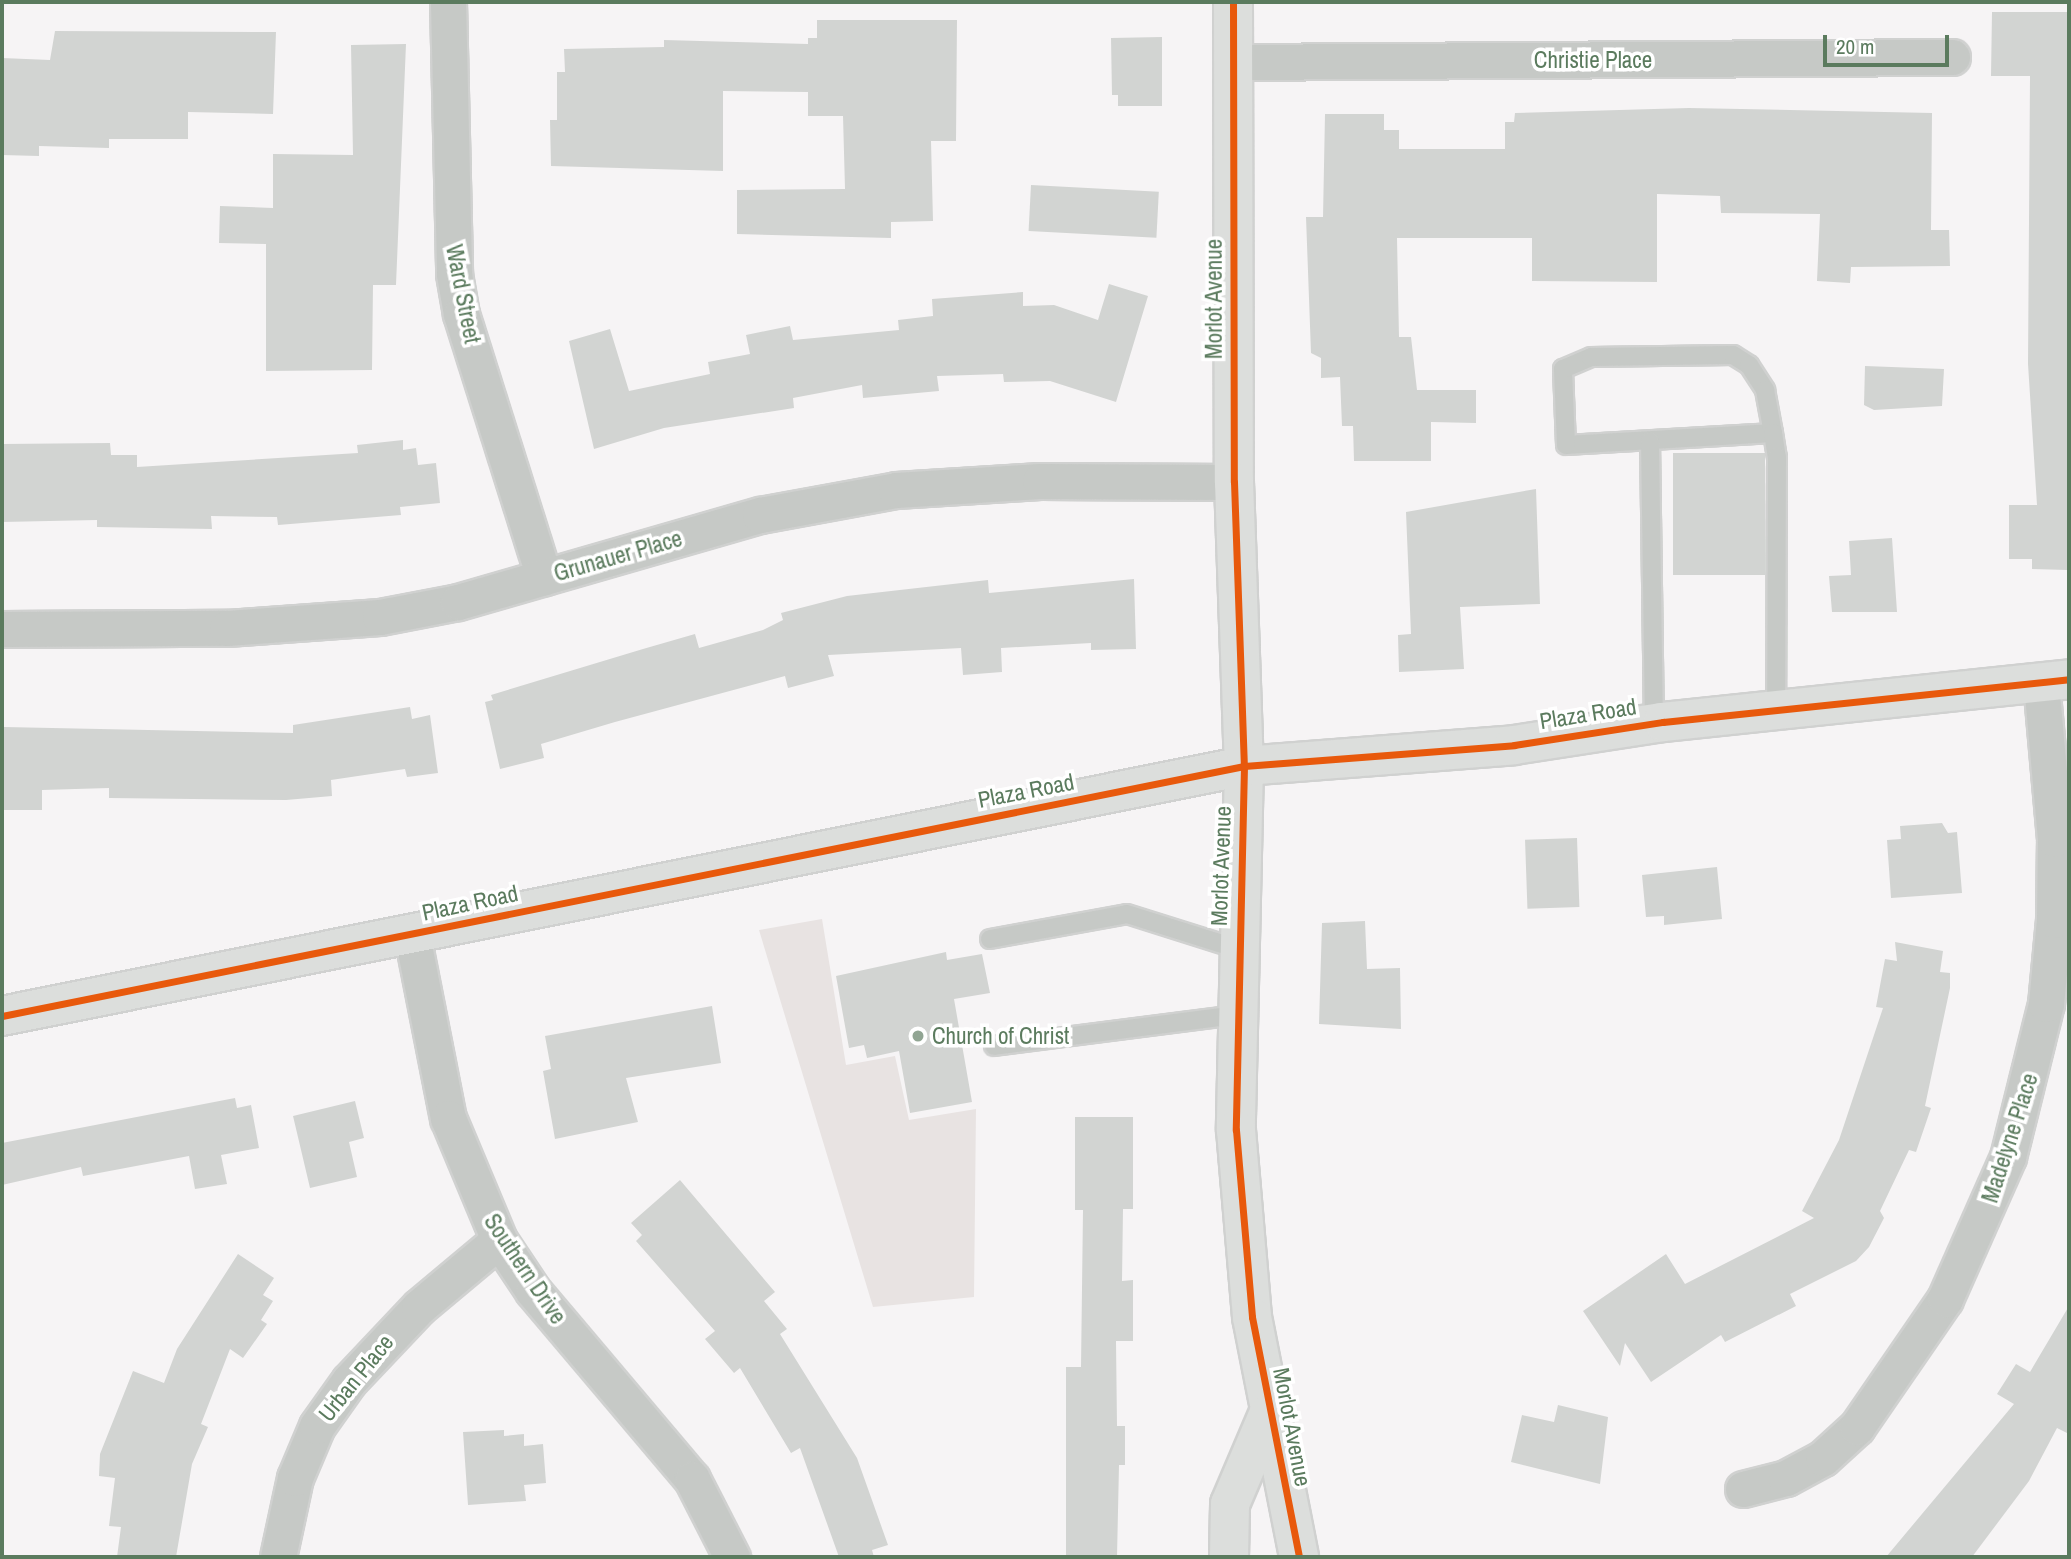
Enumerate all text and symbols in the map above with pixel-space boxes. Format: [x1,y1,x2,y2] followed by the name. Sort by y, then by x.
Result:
[1826,21,1952,65] scale bar
[1836,32,1874,61] text: 20 m
[1534,46,1652,74] street label: Christie Place
[1200,238,1228,360] street label: Morlot Avenue
[440,242,486,346] street label: Ward Street
[551,525,685,587] street label: Grunauer Place
[1538,693,1638,735] street label: Plaza Road
[976,768,1076,814] street label: Plaza Road
[1205,805,1237,927] street label: Morlot Avenue
[419,879,521,927] street label: Plaza Road
[932,1022,1069,1050] place label: Church of Christ
[910,1028,926,1044] marker: Church of Christ
[1976,1070,2044,1206] street label: Madelyne Place
[478,1209,572,1329] street label: Southern Drive
[313,1329,399,1427] street label: Urban Place
[1267,1365,1317,1489] street label: Morlot Avenue

